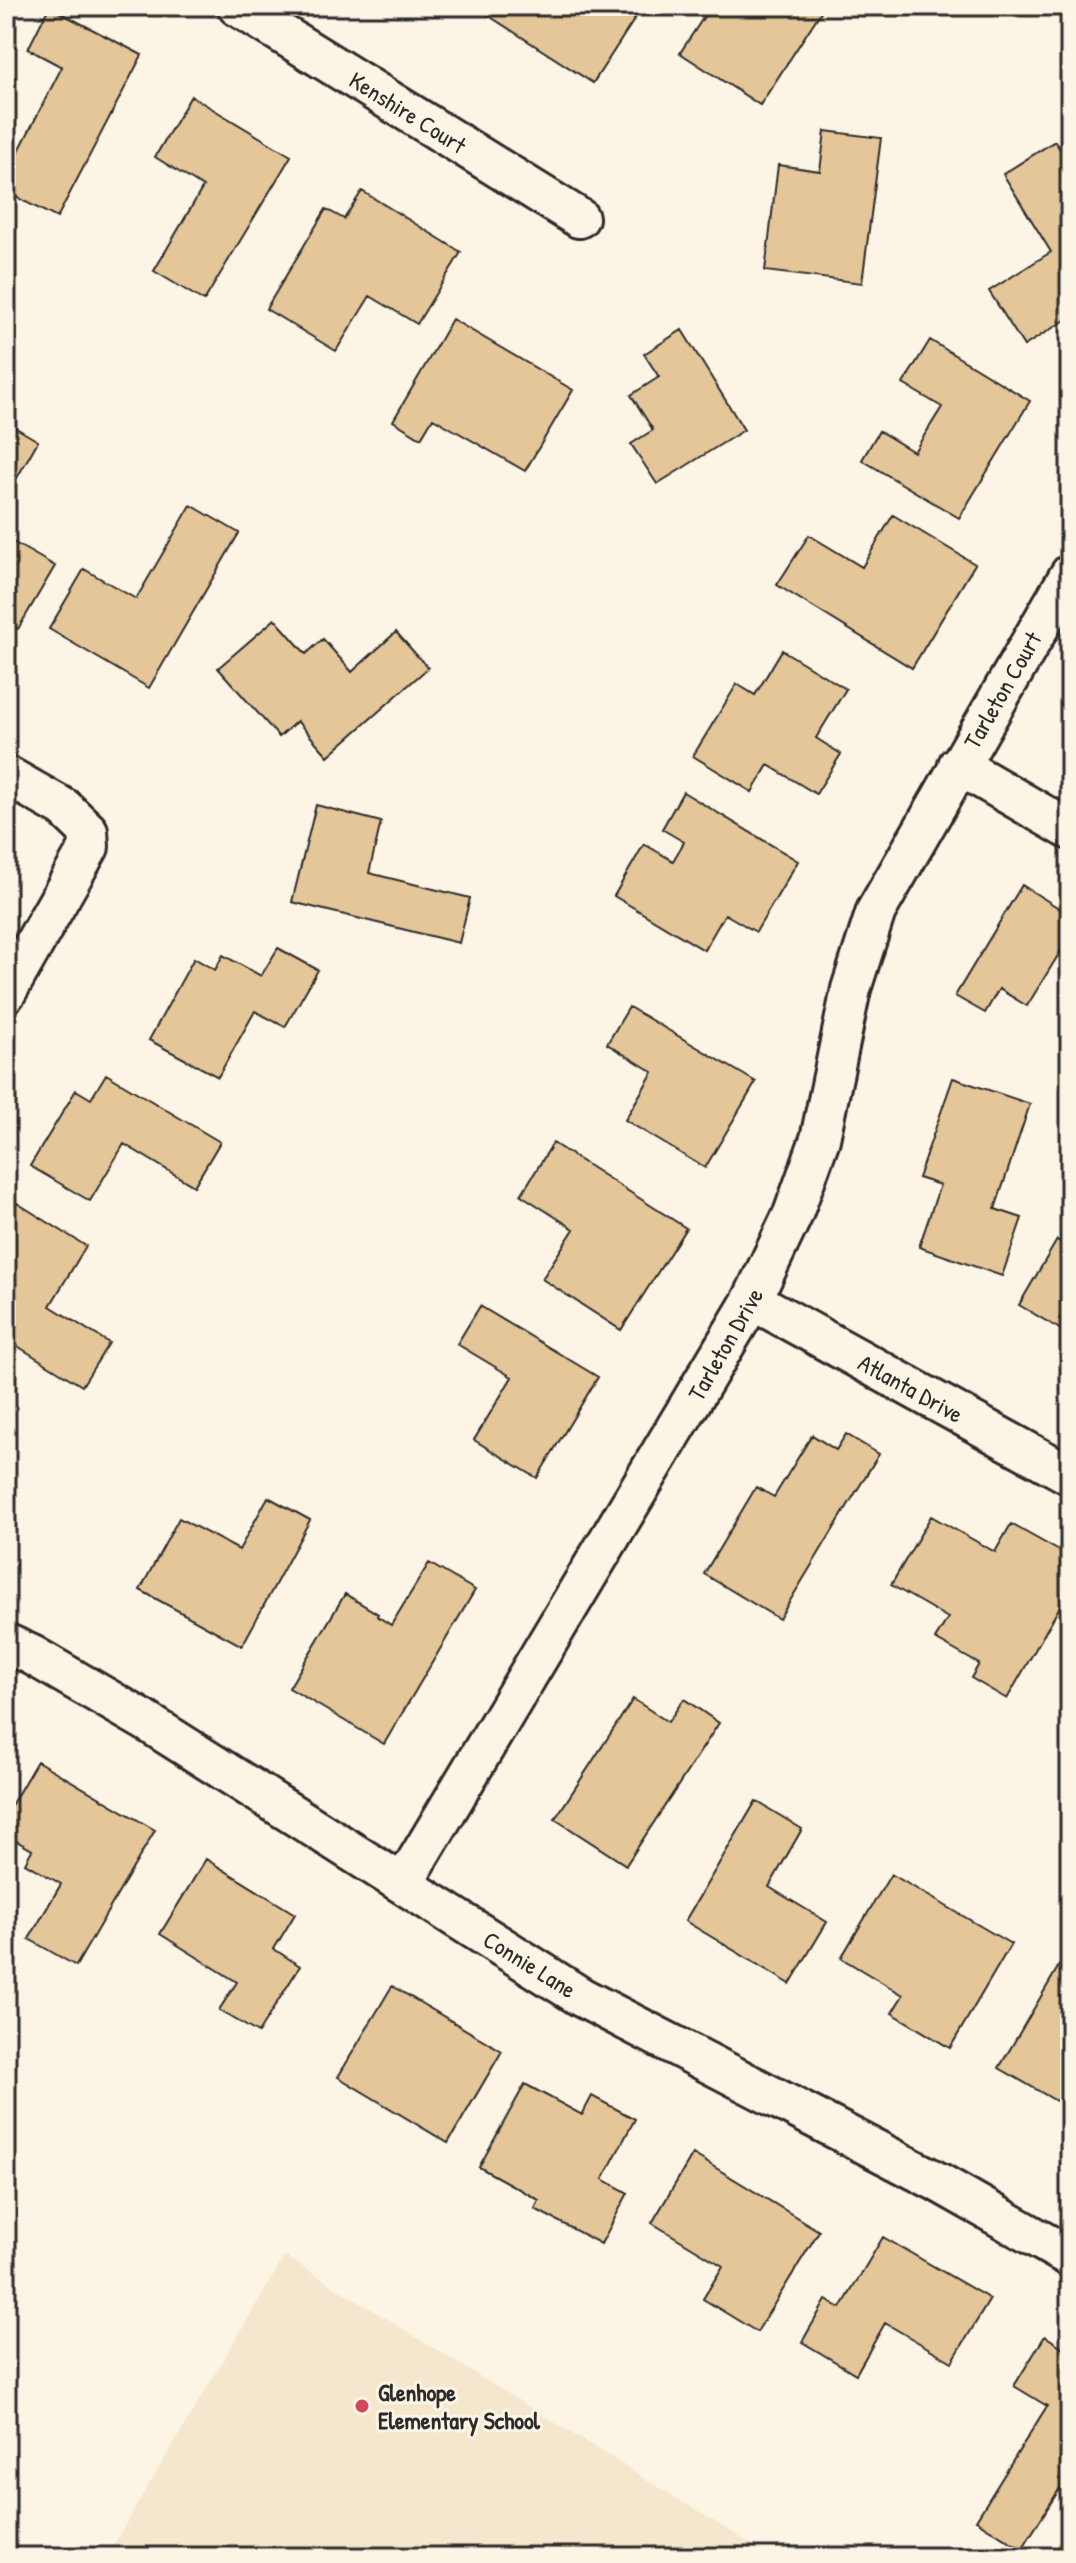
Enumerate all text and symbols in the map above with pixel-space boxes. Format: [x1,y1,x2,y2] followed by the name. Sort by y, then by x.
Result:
[344,63,473,161] street label: Kenshire Court
[956,625,1049,754] street label: Tarleton Court
[680,1281,770,1406] street label: Tarleton Drive
[853,1346,969,1430] street label: Atlanta Drive
[478,1923,583,2005] street label: Connie Lane
[378,2376,541,2437] place label: Glenhope Elementary School
[353,2397,371,2415] marker: Glenhope Elementary School

